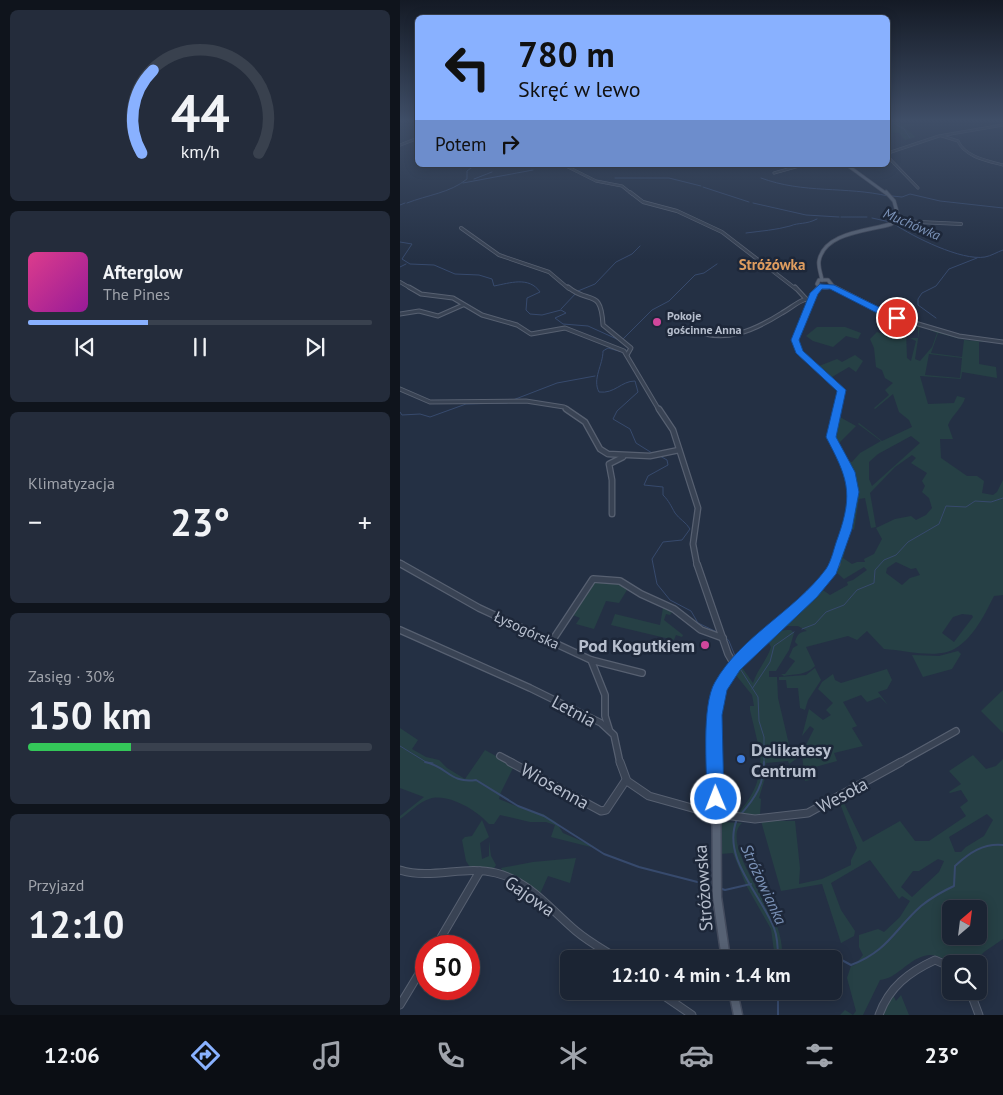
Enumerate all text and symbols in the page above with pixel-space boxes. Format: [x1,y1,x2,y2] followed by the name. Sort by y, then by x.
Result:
[518,31,615,77] text: 780 m
[435,35,500,100] icon: left
[518,75,641,103] text: Skręć w lewo
[171,79,229,146] text: 44
[496,130,524,158] icon: right
[435,132,486,156] text: Potem
[180,140,220,163] text: km/h
[881,204,943,244] water label: Muchówka
[739,255,805,274] district label: Stróżówka
[103,260,183,284] text: Afterglow
[103,284,170,304] text: The Pines
[876,297,918,339] pin
[883,304,911,332] icon: arrive
[667,308,741,337] place label: Pokoje gościnne Anna
[651,316,663,328] marker: Pokoje gościnne Anna
[71,333,99,361] icon: previous
[186,333,214,361] icon: pause
[301,333,329,361] icon: next
[28,473,115,493] text: Klimatyzacja
[170,497,230,546] text: 23°
[28,503,42,540] text: −
[358,503,372,540] text: +
[491,607,563,653] street label: Łysogórska
[579,634,695,657] place label: Pod Kogutkiem
[699,639,711,651] marker: Pod Kogutkiem
[28,666,115,686] text: Zasięg · 30%
[28,690,152,739] text: 150 km
[548,690,600,732] street label: Letnia
[751,738,832,782] place label: Delikatesy Centrum
[735,753,747,765] marker: Delikatesy Centrum
[517,758,593,814] street label: Wiosenna
[689,772,741,824] position arrow
[812,772,872,818] street label: Wesoła
[737,841,791,928] water label: Stróżowianka
[689,844,717,932] street label: Stróżowska
[500,870,560,922] street label: Gajowa
[28,875,84,895] text: Przyjazd
[28,899,124,948] text: 12:10
[942,900,988,945] north arrow
[942,900,987,1000] map controls
[415,935,480,1000] speed limit sign: 50
[942,955,987,1000] button: search
[611,963,791,987] text: 12:10 · 4 min · 1.4 km
[188,1038,223,1073] icon: directions
[310,1038,345,1073] icon: music
[433,1038,468,1073] icon: phone
[556,1038,591,1073] icon: climate
[679,1038,714,1073] icon: car
[802,1038,837,1073] icon: filters
[44,1041,100,1069] text: 12:06
[924,1041,959,1069] text: 23°

